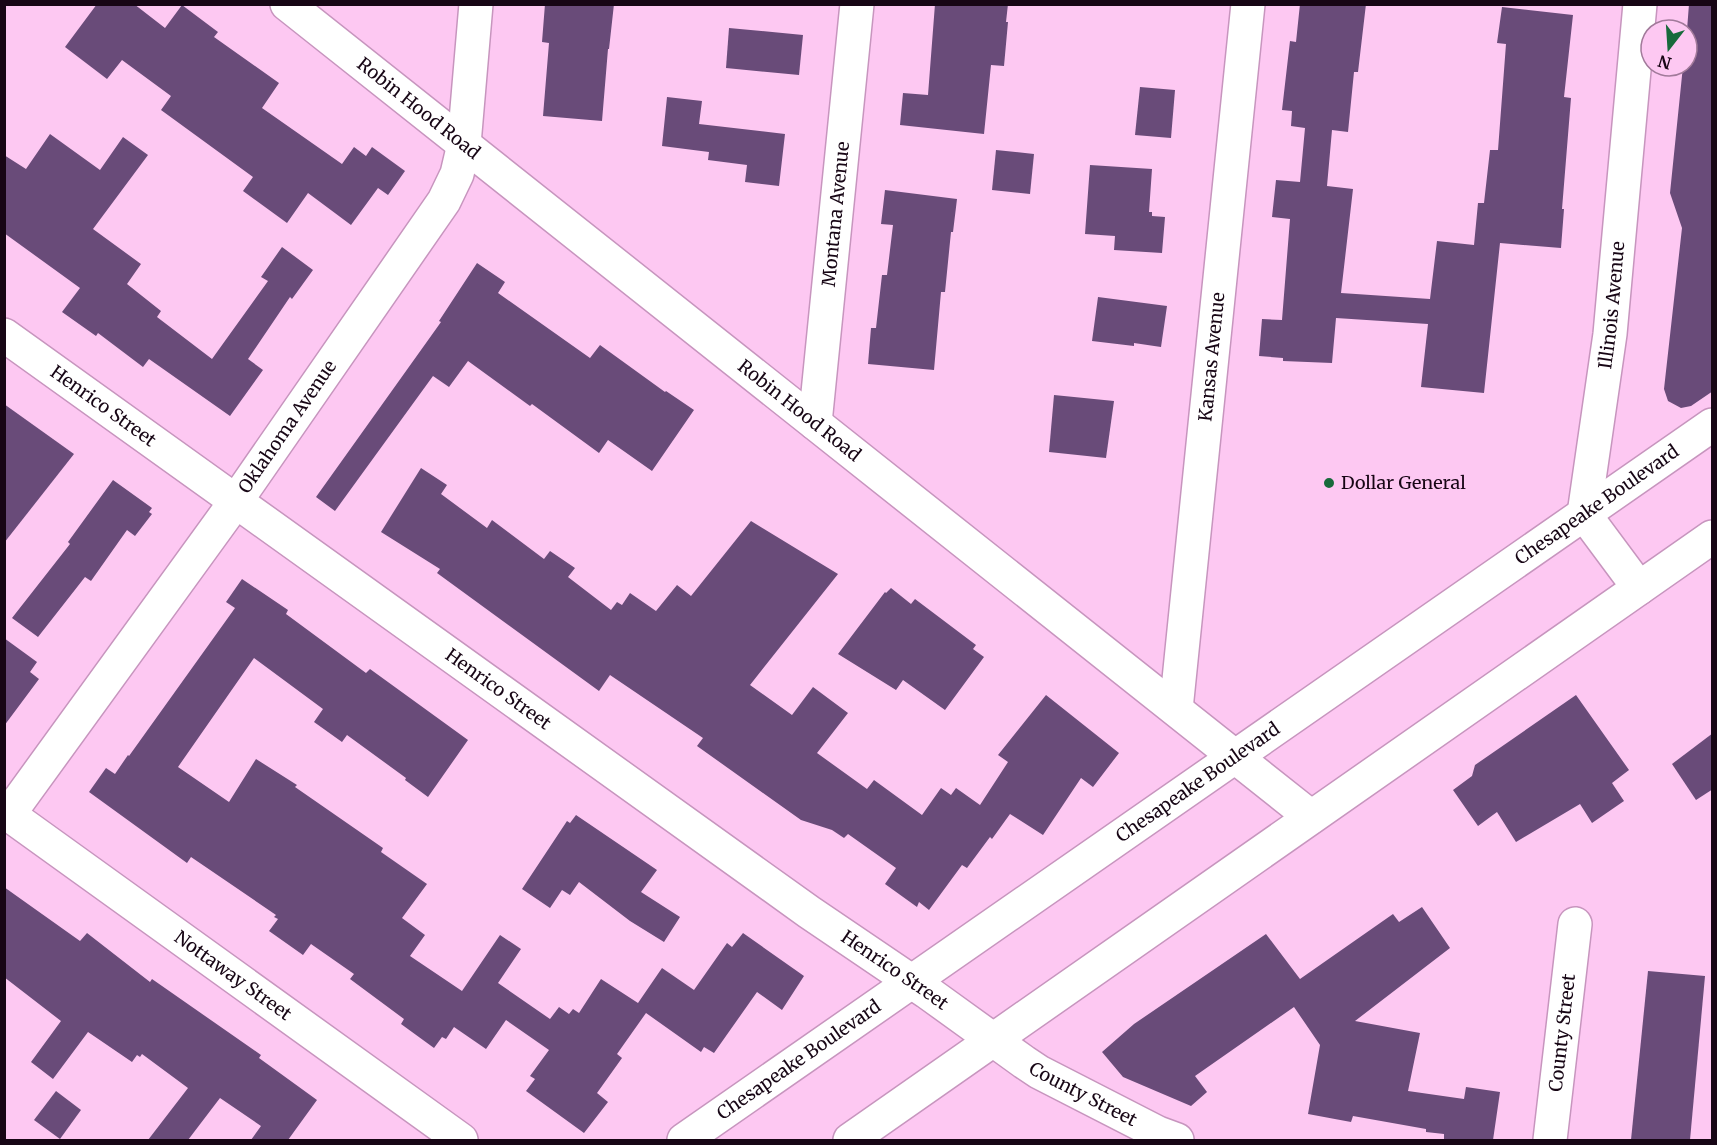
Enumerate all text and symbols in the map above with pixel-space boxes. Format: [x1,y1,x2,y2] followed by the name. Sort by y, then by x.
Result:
[1639,18,1699,78] north arrow
[1655,51,1674,74] text: N
[353,52,485,164] street label: Robin Hood Road
[817,140,854,288] street label: Montana Avenue
[1593,240,1629,370] street label: Illinois Avenue
[1193,291,1229,422] street label: Kansas Avenue
[733,354,866,466] street label: Robin Hood Road
[233,355,341,498] street label: Oklahoma Avenue
[46,360,161,451] street label: Henrico Street
[1510,440,1683,570] street label: Chesapeake Boulevard
[1341,471,1466,494] place label: Dollar General
[1322,476,1336,490] marker: Dollar General
[441,643,556,734] street label: Henrico Street
[1111,717,1284,847] street label: Chesapeake Boulevard
[170,925,296,1025] street label: Nottaway Street
[837,925,953,1015] street label: Henrico Street
[1544,973,1580,1093] street label: County Street
[712,995,885,1125] street label: Chesapeake Boulevard
[1025,1057,1141,1131] street label: County Street

